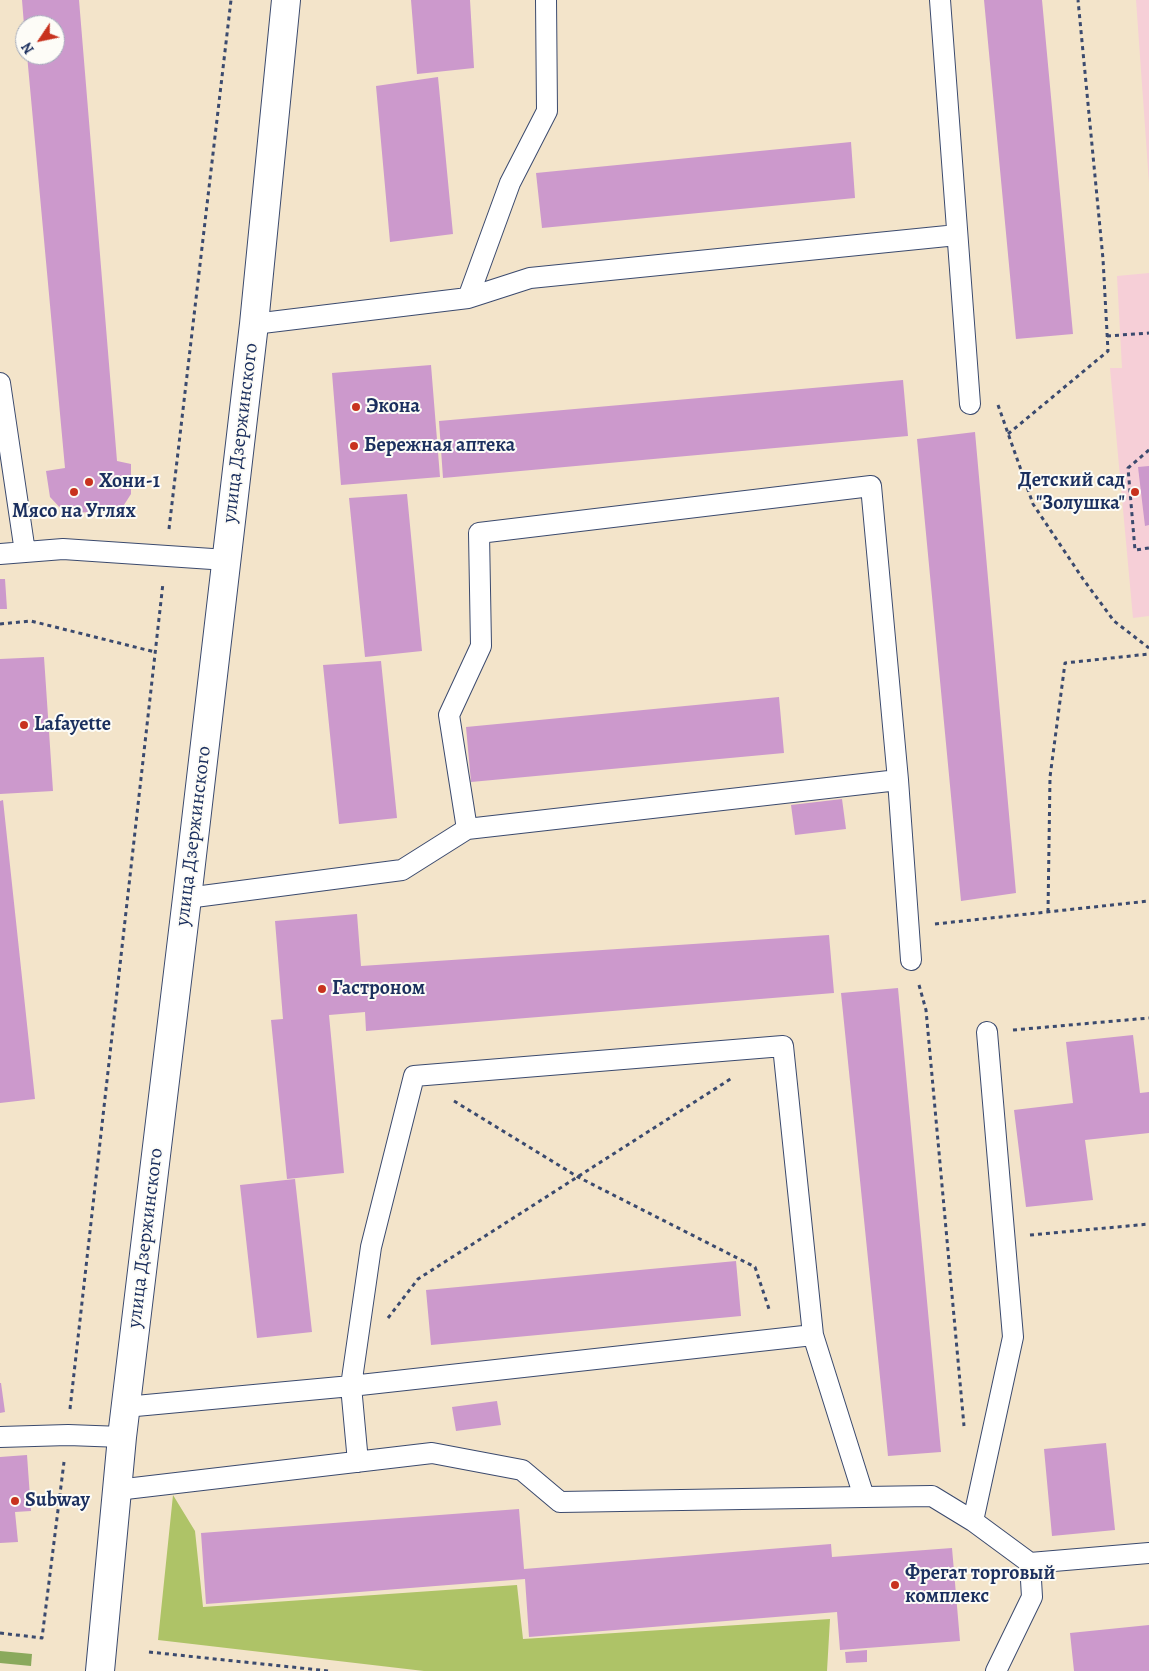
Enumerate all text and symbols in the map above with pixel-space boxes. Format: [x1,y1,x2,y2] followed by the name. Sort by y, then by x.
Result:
[15,15,65,65] north arrow
[17,39,39,58] text: N
[218,342,264,524] street label: улица Дзержинского
[366,395,420,419] place label: Экона
[350,401,362,413] marker: Экона
[364,434,515,458] place label: Бережная аптека
[348,440,360,452] marker: Бережная аптека
[1018,469,1125,516] place label: Детский сад "Золушка"
[99,470,160,494] place label: Хони-1
[83,476,95,488] marker: Хони-1
[68,486,80,498] marker: Мясо на Углях
[1129,486,1141,498] marker: Детский сад "Золушка"
[12,500,136,524] place label: Мясо на Углях
[34,713,111,737] place label: Lafayette
[18,719,30,731] marker: Lafayette
[171,745,217,927] street label: улица Дзержинского
[332,977,425,1001] place label: Гастроном
[316,983,328,995] marker: Гастроном
[123,1147,169,1329] street label: улица Дзержинского
[25,1489,90,1513] place label: Subway
[9,1495,21,1507] marker: Subway
[905,1562,1055,1609] place label: Фрегат торговый комплекс
[889,1579,901,1591] marker: Фрегат торговый комплекс

